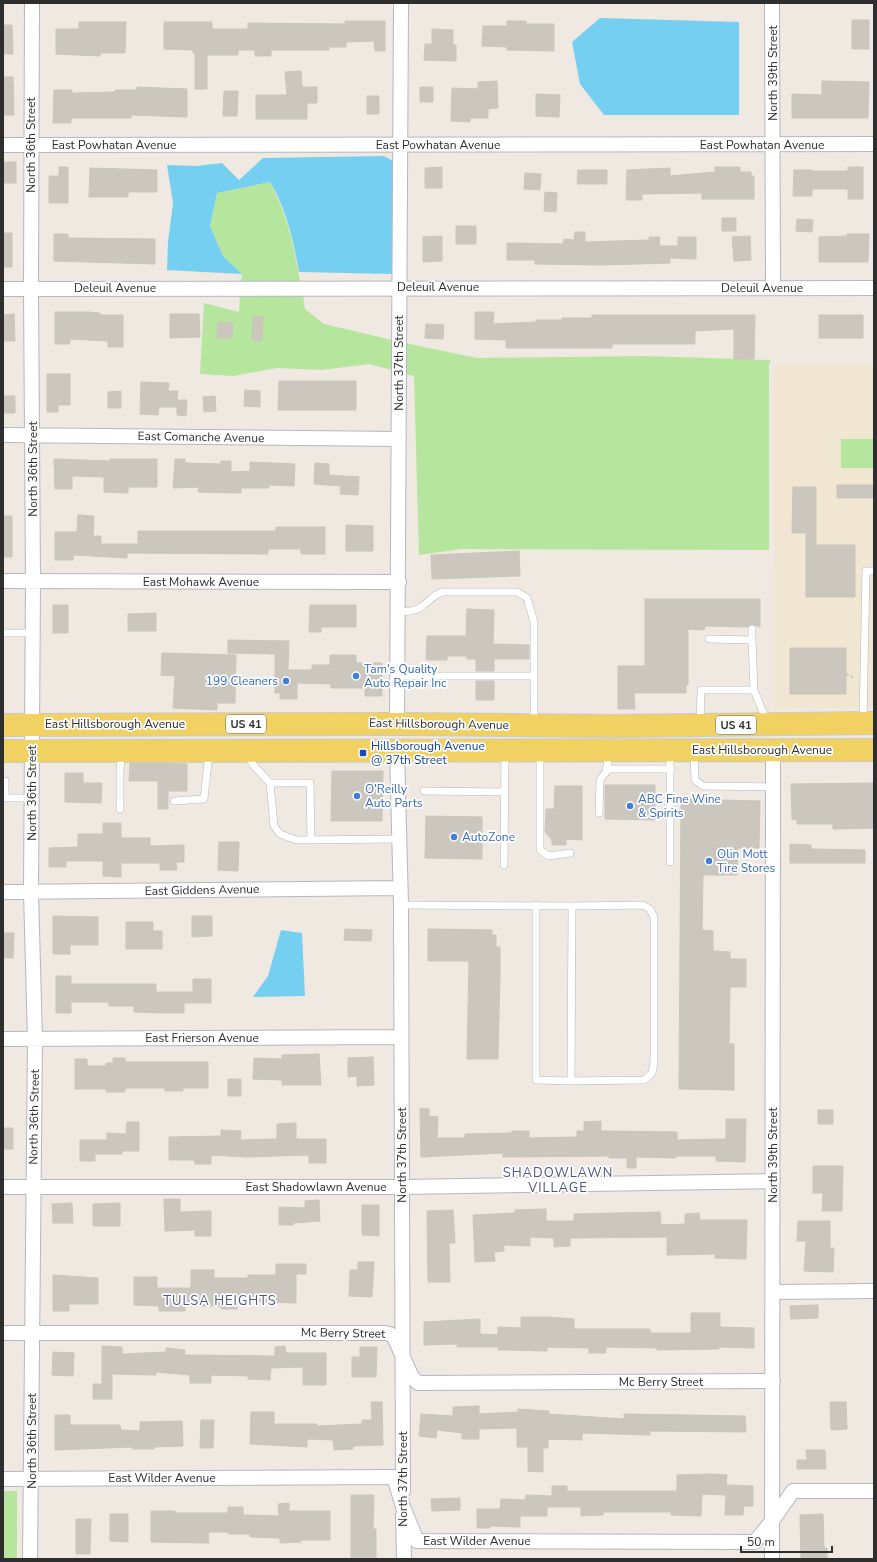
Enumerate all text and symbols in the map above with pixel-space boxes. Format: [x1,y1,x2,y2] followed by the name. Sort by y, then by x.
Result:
[765,24,781,121] street label: North 39th Street
[23,96,39,193] street label: North 36th Street
[52,137,176,153] street label: East Powhatan Avenue
[376,137,500,153] street label: East Powhatan Avenue
[700,137,824,153] street label: East Powhatan Avenue
[397,279,479,295] street label: Deleuil Avenue
[74,280,156,296] street label: Deleuil Avenue
[721,280,803,296] street label: Deleuil Avenue
[391,314,407,411] street label: North 37th Street
[25,420,41,517] street label: North 36th Street
[138,428,264,446] street label: East Comanche Avenue
[143,574,259,590] street label: East Mohawk Avenue
[364,661,447,691] place label: Tam's Quality Auto Repair Inc
[351,671,361,681] marker: Tam's Quality Auto Repair Inc
[206,673,278,689] place label: 199 Cleaners
[281,676,291,686] marker: 199 Cleaners
[226,715,266,733] road number: US 41
[369,715,509,733] street label: East Hillsborough Avenue
[45,716,185,732] street label: East Hillsborough Avenue
[716,716,756,734] road number: US 41
[371,738,485,768] place label: Hillsborough Avenue @ 37th Street
[692,742,832,758] street label: East Hillsborough Avenue
[24,744,40,841] street label: North 36th Street
[358,748,368,758] marker: Hillsborough Avenue @ 37th Street
[365,781,423,811] place label: O'Reilly Auto Parts
[352,791,362,801] marker: O'Reilly Auto Parts
[638,791,721,821] place label: ABC Fine Wine & Spirits
[625,801,635,811] marker: ABC Fine Wine & Spirits
[462,829,515,845] place label: AutoZone
[449,832,459,842] marker: AutoZone
[717,846,775,876] place label: Olin Mott Tire Stores
[704,856,714,866] marker: Olin Mott Tire Stores
[145,881,259,899] street label: East Giddens Avenue
[145,1030,259,1046] street label: East Frierson Avenue
[25,1068,43,1165] street label: North 36th Street
[394,1106,410,1203] street label: North 37th Street
[765,1106,781,1203] street label: North 39th Street
[503,1164,613,1197] district label: SHADOWLAWN VILLAGE
[245,1179,387,1195] street label: East Shadowlawn Avenue
[163,1292,277,1310] district label: TULSA HEIGHTS
[301,1324,386,1342] street label: Mc Berry Street
[619,1374,704,1390] street label: Mc Berry Street
[24,1392,40,1489] street label: North 36th Street
[395,1430,411,1527] street label: North 37th Street
[108,1470,216,1486] street label: East Wilder Avenue
[741,1528,832,1554] scale bar
[423,1533,531,1549] street label: East Wilder Avenue
[747,1534,775,1550] text: 50 m

